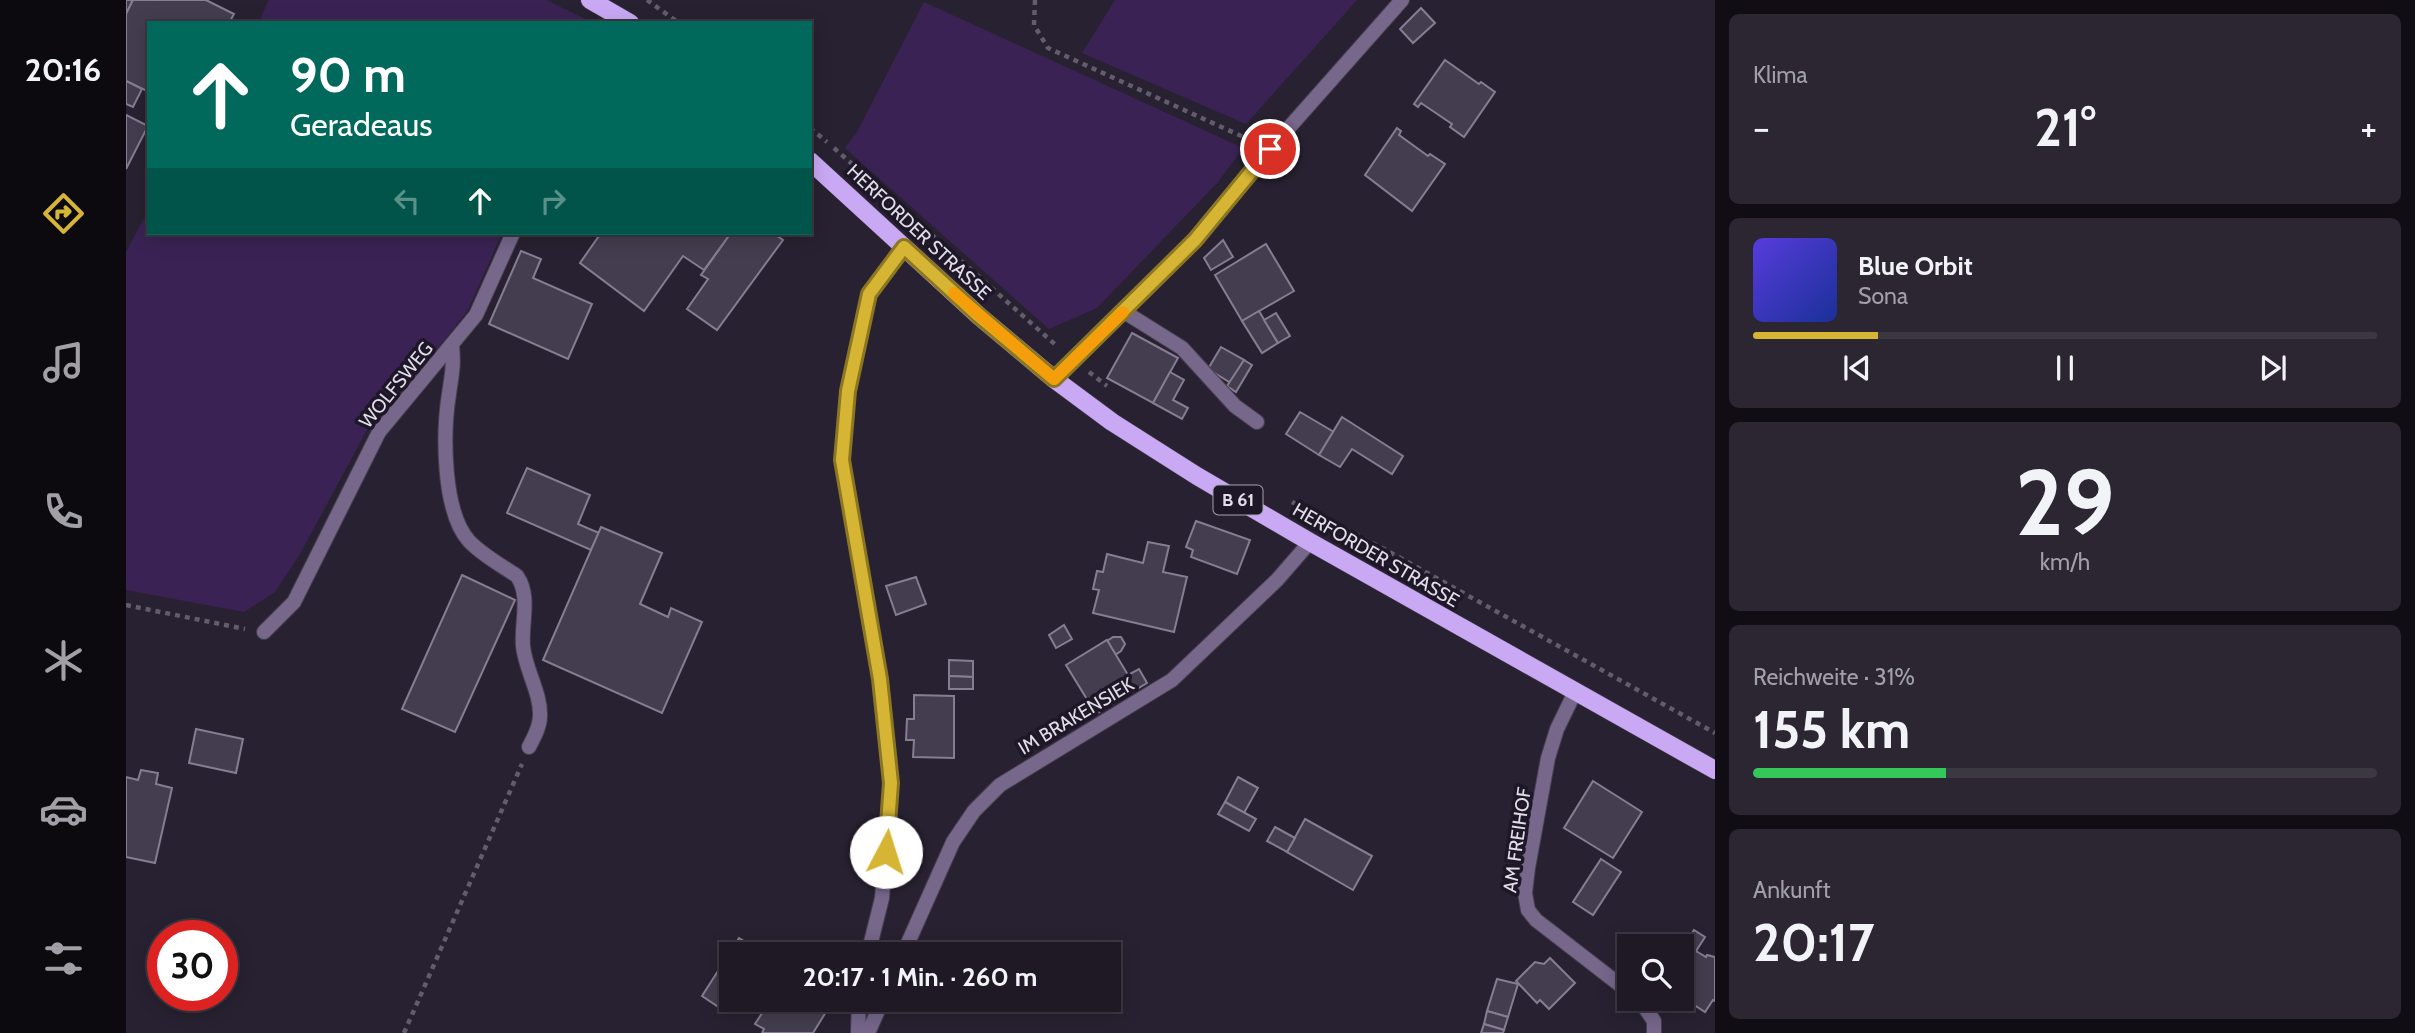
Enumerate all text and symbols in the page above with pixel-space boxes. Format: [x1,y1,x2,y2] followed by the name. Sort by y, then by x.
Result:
[290,45,406,104] text: 90 m
[175,49,266,140] icon: ahead
[25,50,101,89] text: 20:16
[1753,61,1808,89] text: Klima
[2034,96,2096,159] text: 21°
[1753,104,1770,151] text: −
[2360,104,2377,151] text: +
[290,105,433,144] text: Geradeaus
[1240,119,1300,179] pin
[1251,130,1289,168] icon: arrive
[842,159,996,305] street label: HERFORDER STRASSE
[388,182,426,220] icon: left
[461,182,499,220] icon: ahead
[534,182,572,220] icon: right
[39,189,88,238] icon: directions
[1858,250,1973,282] text: Blue Orbit
[1858,282,1908,310] text: Sona
[354,337,438,433] street label: WOLFSWEG
[39,338,88,387] icon: music
[1838,349,1876,387] icon: previous
[2046,349,2084,387] icon: pause
[2254,349,2292,387] icon: next
[2015,447,2115,558] text: 29
[1214,486,1262,514] road number: B 61
[39,487,88,536] icon: phone
[1289,498,1463,612] street label: HERFORDER STRASSE
[2040,548,2090,576] text: km/h
[39,636,88,685] icon: climate
[1753,663,1915,691] text: Reichweite · 31%
[1014,672,1138,760] street label: IM BRAKENSIEK
[1753,698,1910,761] text: 155 km
[39,785,88,834] icon: car
[1498,786,1536,894] street label: AM FREIHOF
[849,815,923,889] position arrow
[1753,876,1831,904] text: Ankunft
[1753,911,1874,974] text: 20:17
[147,920,238,1011] speed limit sign: 30
[39,934,88,983] icon: filters
[1617,934,1694,1011] map controls
[1617,934,1694,1011] button: search
[803,961,1037,993] text: 20:17 · 1 Min. · 260 m

